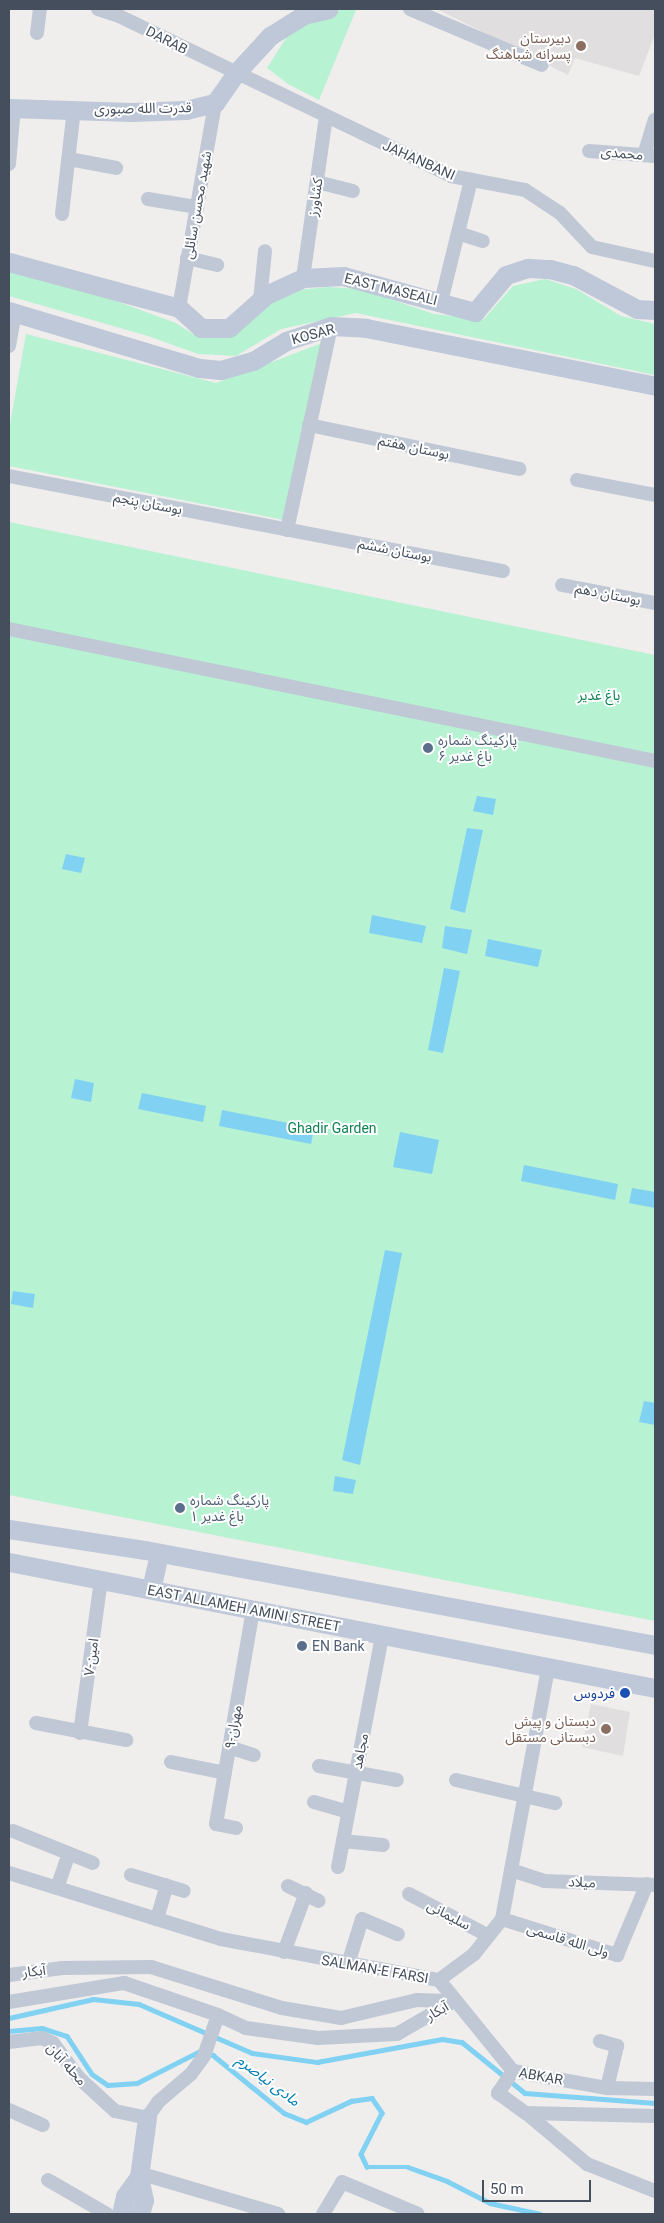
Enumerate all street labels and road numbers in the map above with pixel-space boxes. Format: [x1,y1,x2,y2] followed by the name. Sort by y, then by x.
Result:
[143,22,191,58] street label: DARAB
[94,99,192,117] street label: قدرت الله صبوری
[380,137,458,183] street label: JAHANBANI
[600,143,644,163] street label: محمدی
[179,150,215,260] street label: شهید محسن سائلی
[304,177,326,217] street label: کشاورز
[343,269,439,309] street label: EAST MASEALI
[289,320,337,348] street label: KOSAR
[377,431,451,463] street label: بوستان هفتم
[112,488,184,518] street label: بوستان پنجم
[357,535,433,565] street label: بوستان ششم
[574,579,642,609] street label: بوستان دهم
[146,1581,342,1635] street label: EAST ALLAMEH AMINI STREET
[80,1637,102,1677] street label: ۷-امین
[221,1704,245,1750] street label: ۹-مهران
[348,1732,372,1770] street label: مجاهد
[568,1873,596,1891] street label: میلاد
[424,1897,474,1933] street label: سلیمانی
[525,1920,611,1960] street label: ولی الله قاسمی
[320,1951,430,1987] street label: SALMAN-E FARSI
[21,1961,47,1981] street label: آبکار
[423,1998,451,2024] street label: آبکار
[44,2039,90,2089] street label: محله آبان
[518,2064,564,2088] street label: ABKAR

